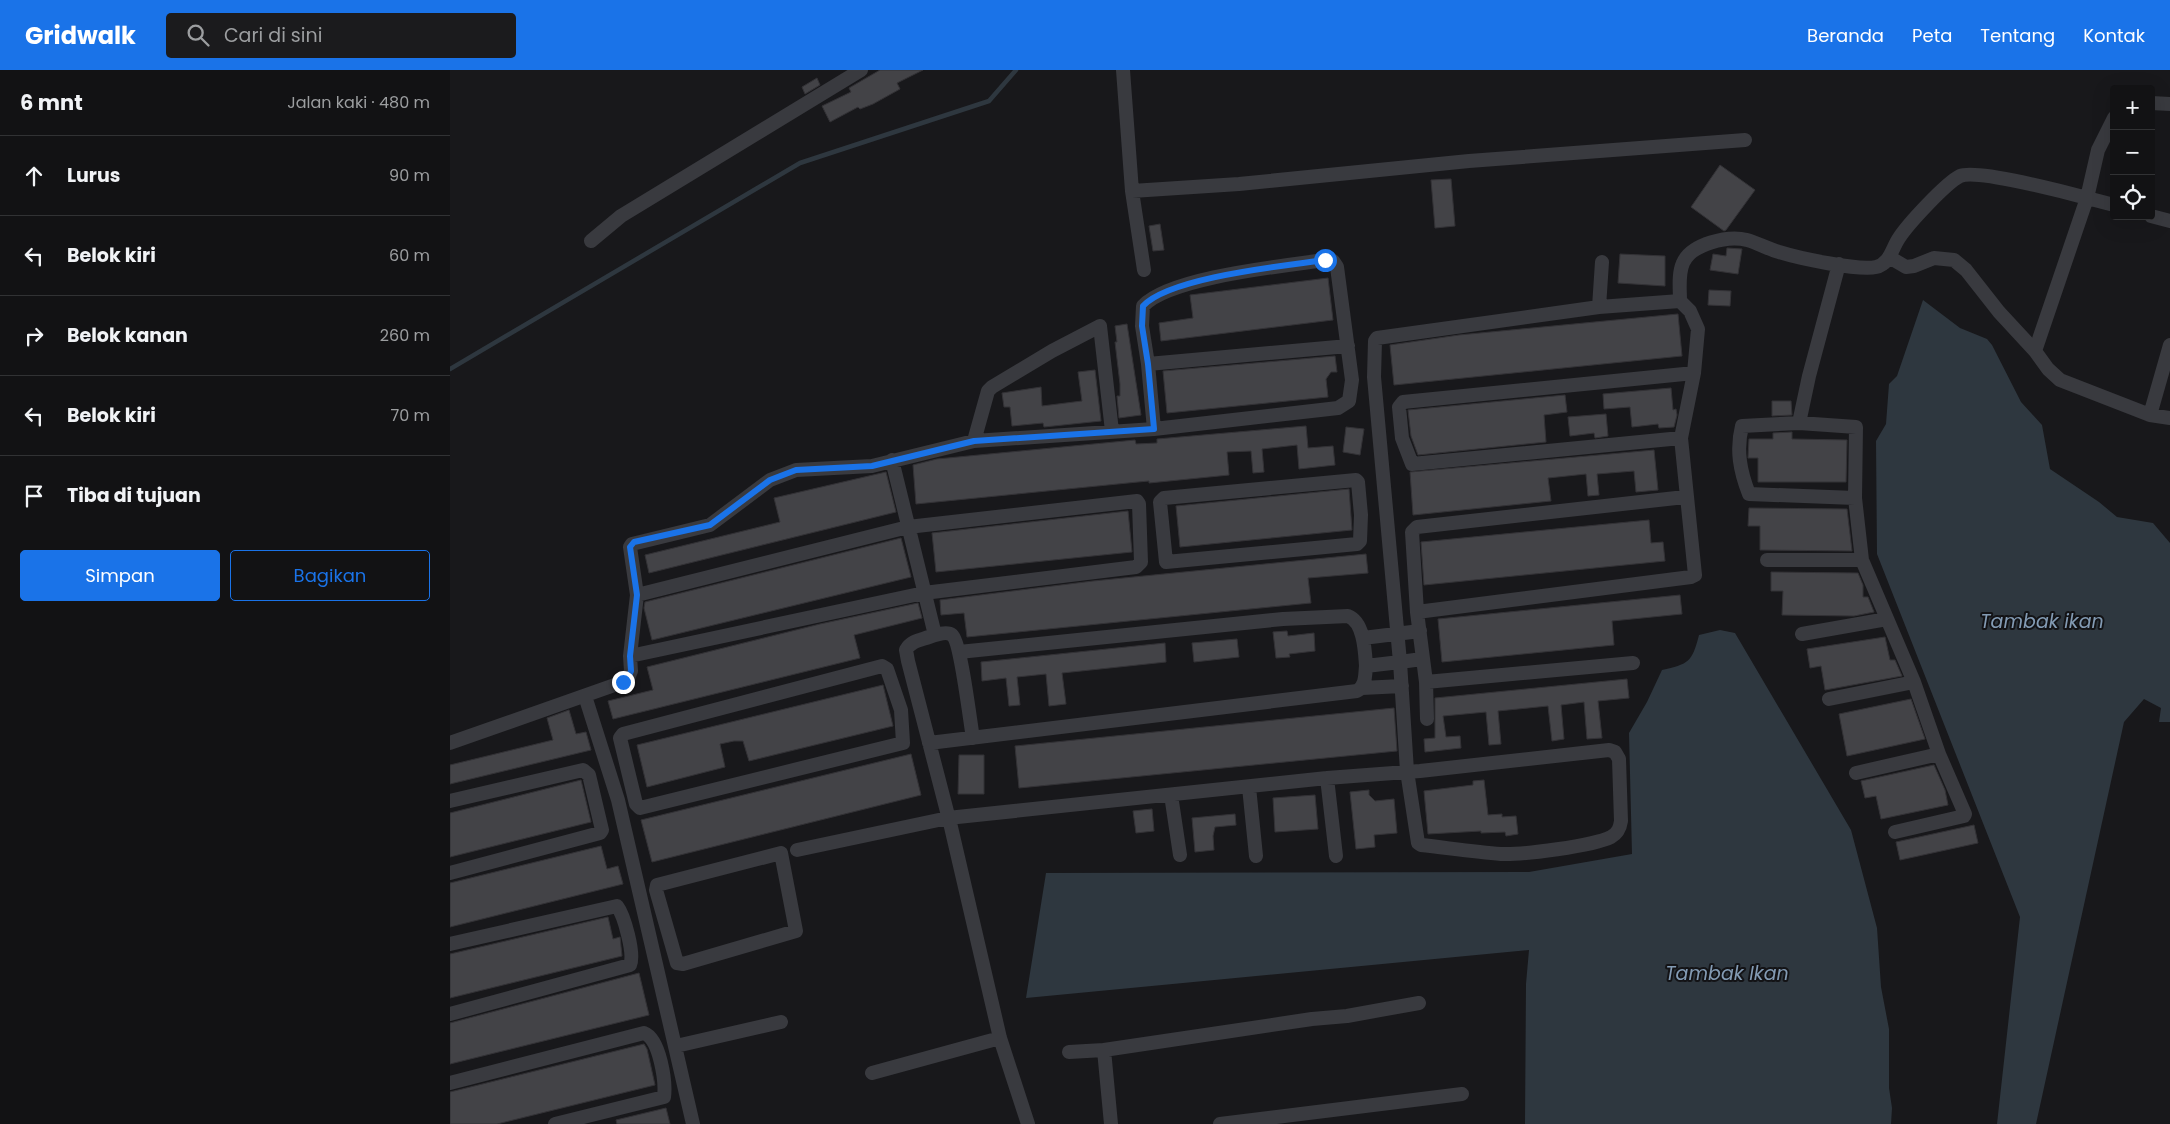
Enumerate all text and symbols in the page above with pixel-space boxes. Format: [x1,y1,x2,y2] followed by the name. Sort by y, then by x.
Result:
[166,13,516,58] search box
[25,19,136,52] text: Gridwalk
[184,21,212,49] icon: search
[224,22,322,49] text: Cari di sini
[1807,23,1884,48] text: Beranda
[1912,23,1952,48] text: Peta
[1980,23,2055,48] text: Tentang
[2083,23,2145,48] text: Kontak
[2110,85,2155,220] map controls
[2110,85,2155,130] button: +
[20,88,83,117] text: 6 mnt
[287,91,430,114] text: Jalan kaki · 480 m
[2110,130,2155,175] button: −
[20,162,48,190] icon: ahead
[67,162,120,189] text: Lurus
[389,164,430,187] text: 90 m
[2110,175,2155,220] button: locate
[20,242,48,270] icon: left
[67,242,156,269] text: Belok kiri
[389,244,430,267] text: 60 m
[1314,249,1337,272] route start
[20,322,48,350] icon: right
[67,322,188,349] text: Belok kanan
[380,324,430,347] text: 260 m
[20,402,48,430] icon: left
[67,402,156,429] text: Belok kiri
[390,404,430,427] text: 70 m
[20,482,48,510] icon: arrive
[67,482,201,509] text: Tiba di tujuan
[20,550,220,601] button: Simpan
[230,550,430,601] button: Bagikan
[1980,608,2104,635] water label: Tambak ikan
[612,671,635,694] route end
[1665,960,1789,987] water label: Tambak Ikan

